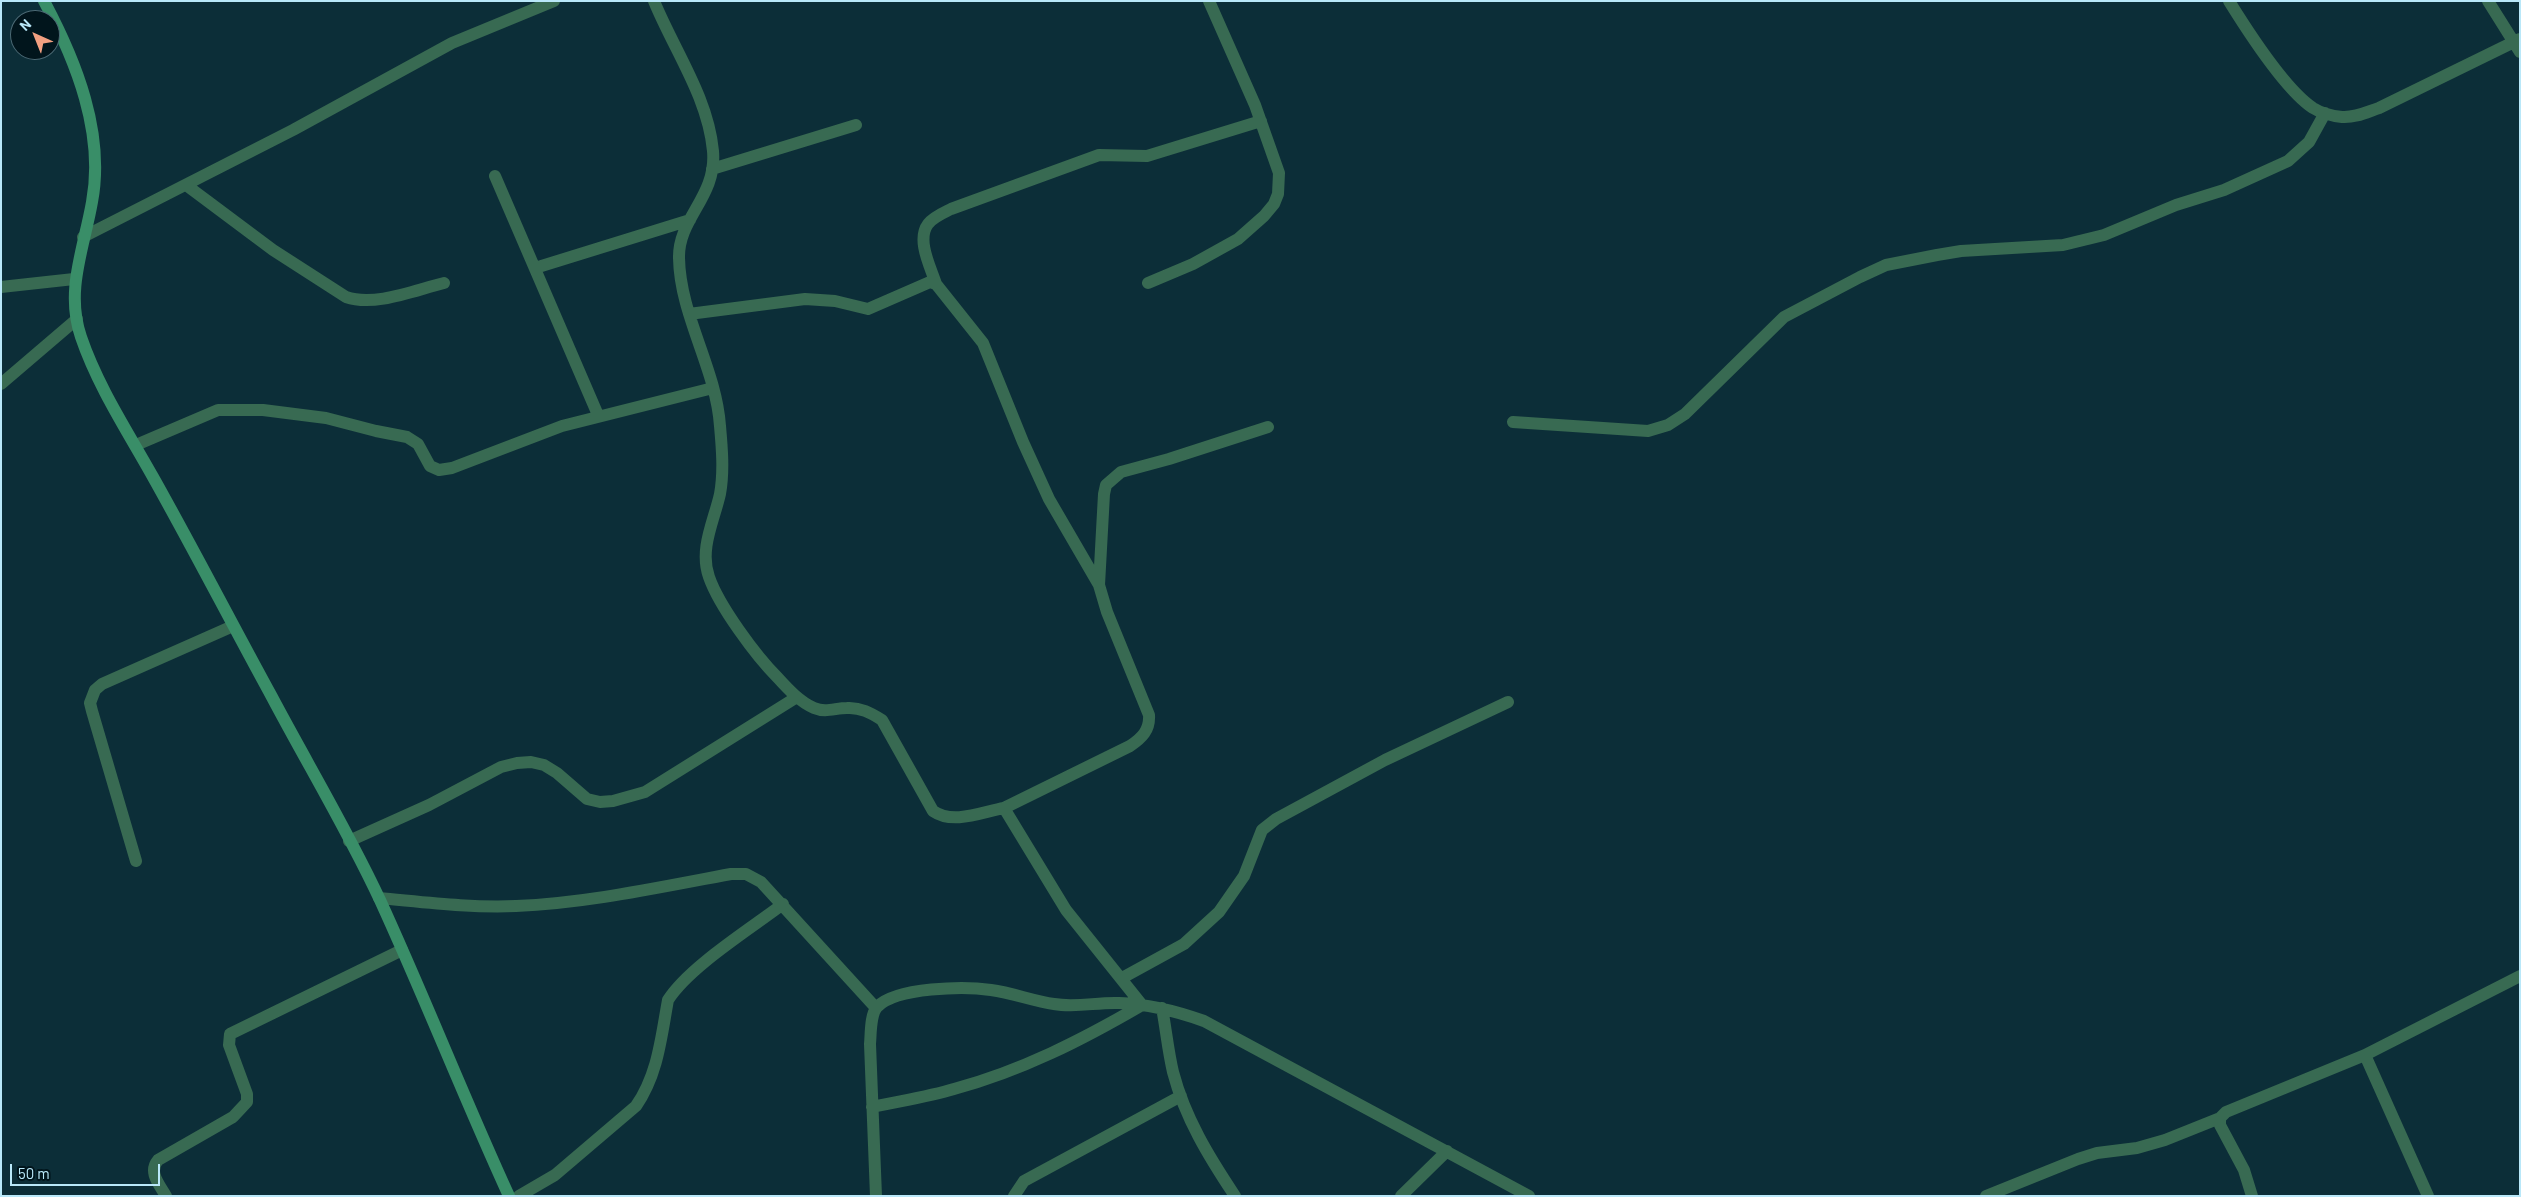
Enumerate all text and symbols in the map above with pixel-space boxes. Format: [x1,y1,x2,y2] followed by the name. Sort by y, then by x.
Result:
[10,10,60,60] north arrow
[16,15,34,34] text: N
[12,1154,162,1186] scale bar
[18,1164,50,1182] text: 50 m

